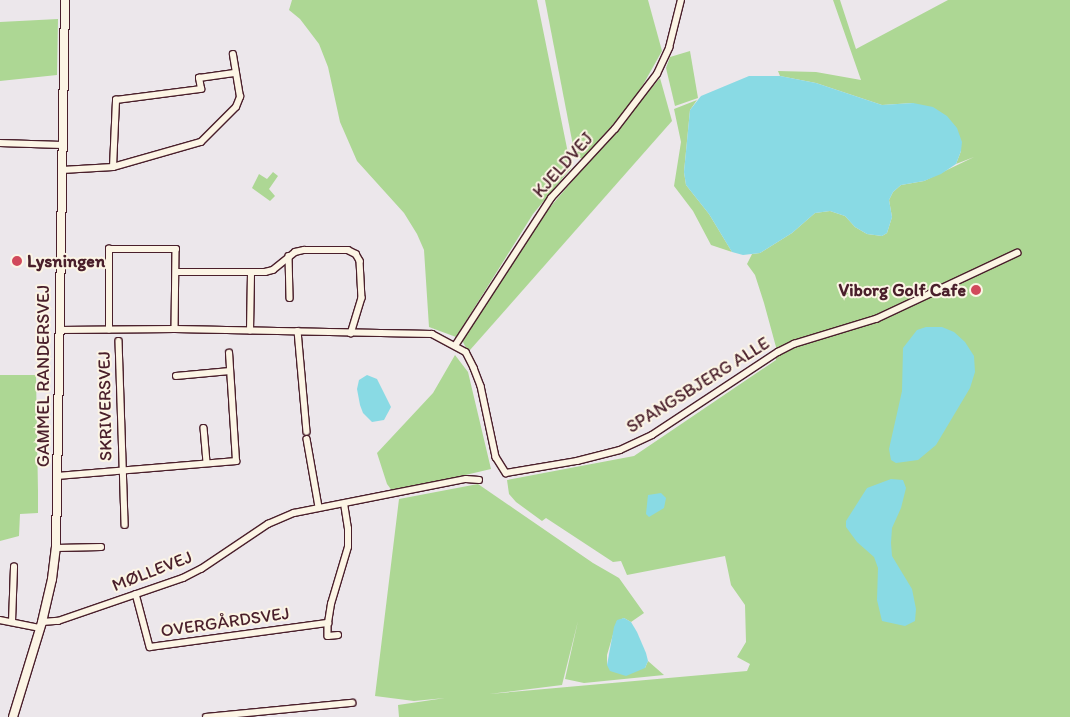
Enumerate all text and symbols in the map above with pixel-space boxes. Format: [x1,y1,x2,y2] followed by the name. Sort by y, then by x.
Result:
[528,128,598,202] street label: KJELDVEJ
[27,250,105,272] place label: Lysningen
[11,255,23,267] marker: Lysningen
[838,279,966,301] place label: Viborg Golf Cafe
[970,284,982,296] marker: Viborg Golf Cafe
[32,285,54,467] street label: GAMMEL RANDERSVEJ
[622,332,774,438] street label: SPANGSBJERG ALLE
[93,351,117,461] street label: SKRIVERSVEJ
[109,546,195,596] street label: MØLLEVEJ
[159,602,291,642] street label: OVERGÅRDSVEJ

